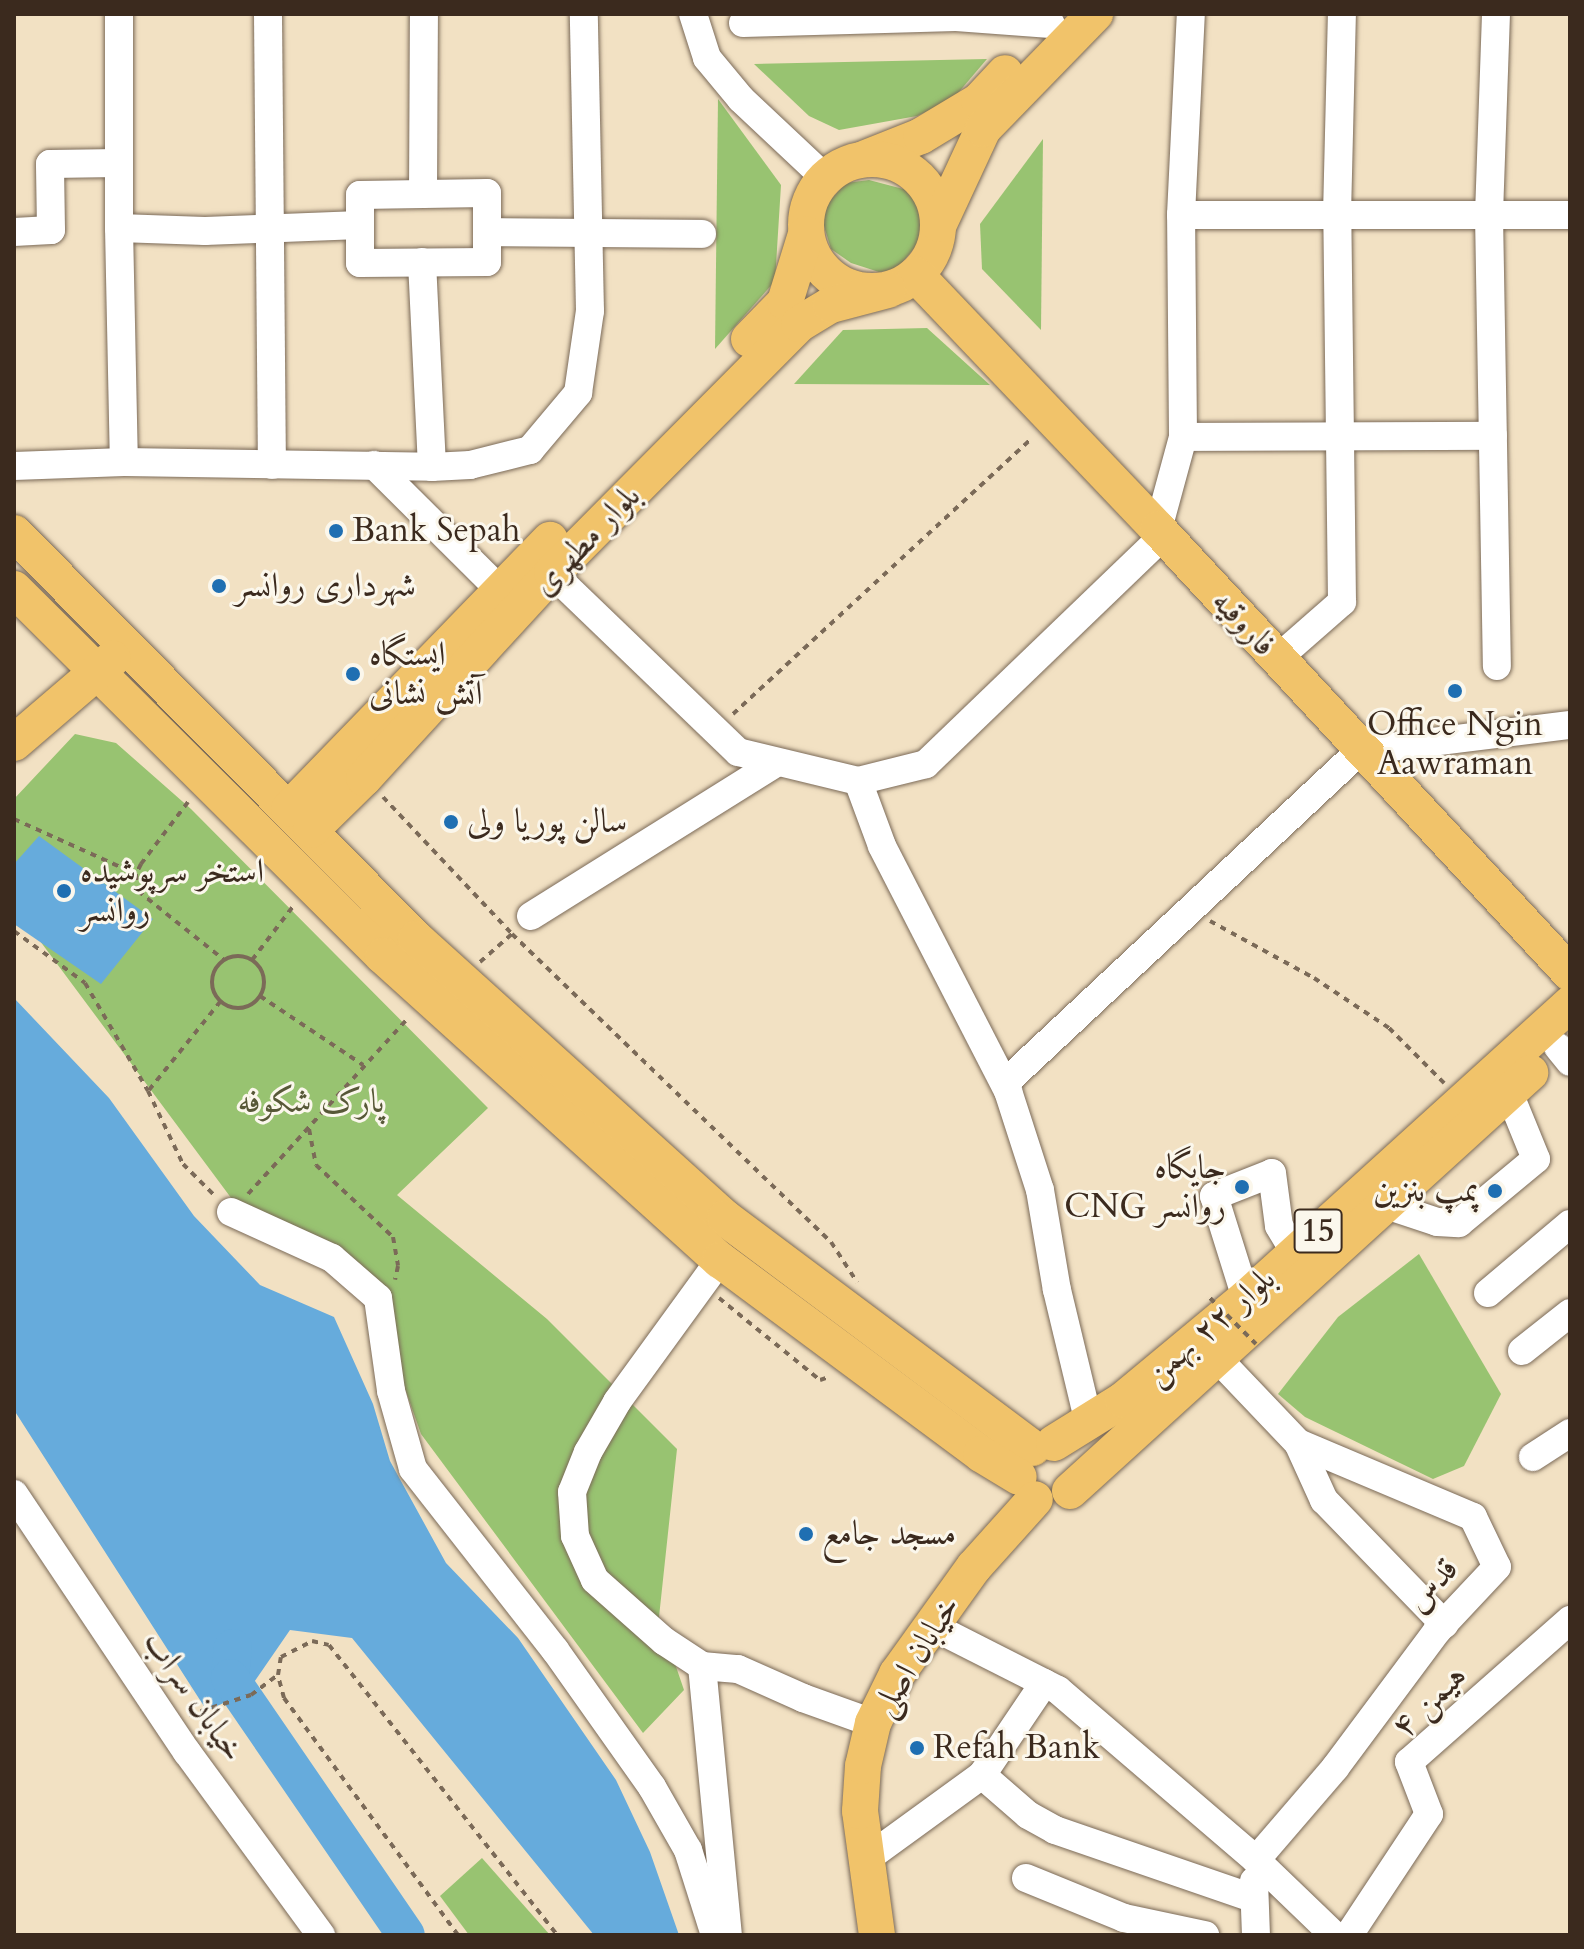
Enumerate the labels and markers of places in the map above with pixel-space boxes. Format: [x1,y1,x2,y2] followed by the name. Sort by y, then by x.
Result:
[352,511,520,551] place label: Bank Sepah
[327,522,345,540] marker: Bank Sepah
[235,566,416,606] place label: شهرداری روانسر
[210,577,228,595] marker: شهرداری روانسر
[369,634,483,714] place label: ایستگاه آتش نشانی
[344,665,362,683] marker: ایستگاه آتش نشانی
[1446,682,1464,700] marker: Office Ngin Aawraman
[1367,704,1543,784] place label: Office Ngin Aawraman
[467,802,627,842] place label: سالن پوریا ولی
[442,813,460,831] marker: سالن پوریا ولی
[80,851,264,930] place label: استخر سرپوشیده روانسر
[55,882,73,900] marker: استخر سرپوشیده روانسر
[1064,1147,1226,1226] place label: جایگاه CNG روانسر
[1373,1171,1479,1211] place label: پمپ بنزین
[1233,1178,1251,1196] marker: جایگاه CNG روانسر
[1486,1182,1504,1200] marker: پمپ بنزین
[822,1514,956,1554] place label: مسجد جامع
[797,1525,815,1543] marker: مسجد جامع
[933,1728,1100,1768] place label: Refah Bank
[908,1739,926,1757] marker: Refah Bank

